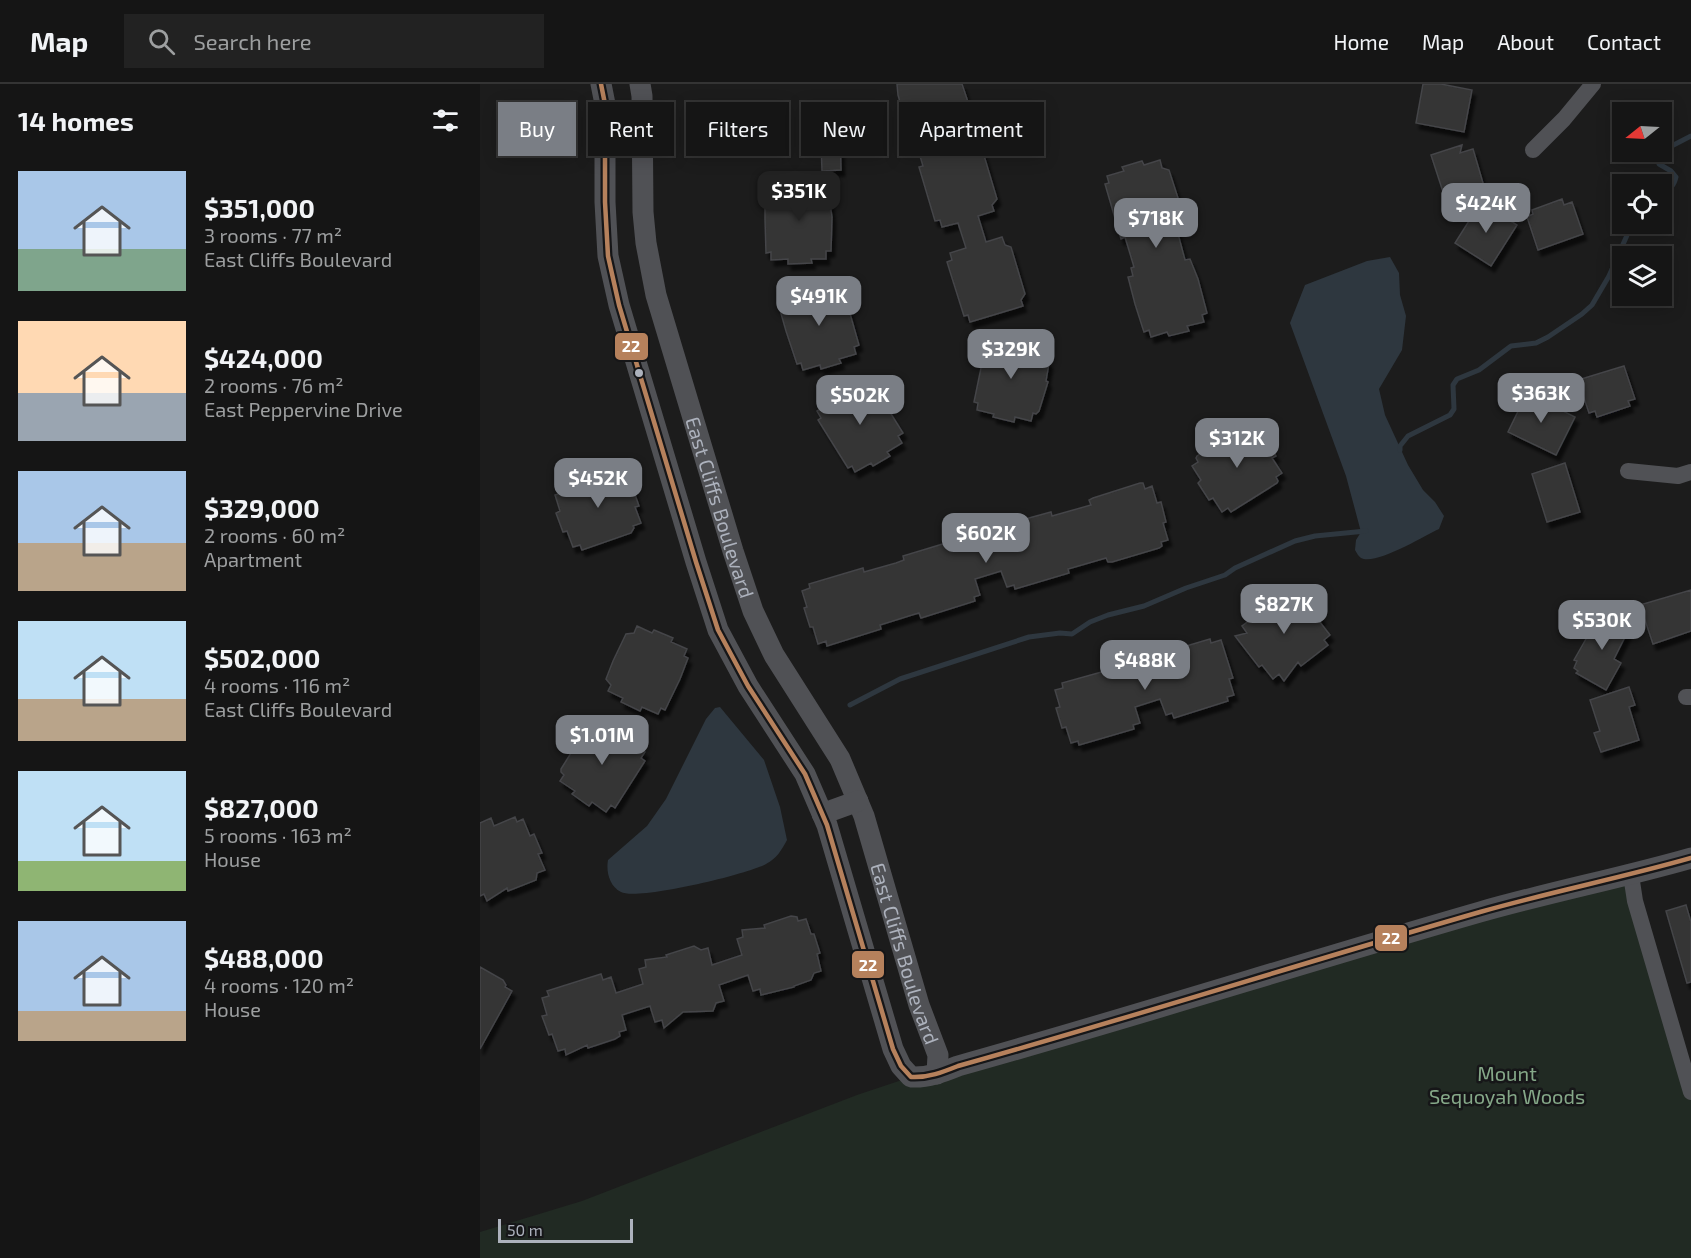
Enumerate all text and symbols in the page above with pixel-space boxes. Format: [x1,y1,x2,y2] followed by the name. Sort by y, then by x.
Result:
[124,14,544,68] search box
[30,24,88,58] text: Map
[145,25,178,58] icon: search
[193,28,312,54] text: Search here
[1333,29,1389,54] text: Home
[1422,29,1464,54] text: Map
[1497,29,1554,54] text: About
[1587,29,1661,54] text: Contact
[498,102,576,156] chip: Buy
[588,102,674,156] chip: Rent
[686,102,789,156] chip: Filters
[801,102,887,156] chip: New
[899,102,1044,156] chip: Apartment
[1612,102,1672,162] north arrow
[1612,102,1672,306] map controls
[429,104,462,137] icon: filters
[18,105,134,136] text: 14 homes
[757,171,841,222] pin: $351K
[1612,174,1672,234] button: locate
[771,178,827,202] text: $351K
[1444,183,1528,234] pin: $424K
[1455,190,1517,214] text: $424K
[204,192,315,223] text: $351,000
[66,195,138,267] icon: home
[1114,198,1198,249] pin: $718K
[1128,205,1184,229] text: $718K
[204,223,342,247] text: 3 rooms · 77 m²
[1612,246,1672,306] button: layers
[204,247,392,271] text: East Cliffs Boulevard
[777,276,861,327] pin: $491K
[790,283,848,307] text: $491K
[969,329,1053,380] pin: $329K
[614,332,649,361] line badge: 22
[622,336,640,355] text: 22
[981,336,1041,360] text: $329K
[204,342,323,373] text: $424,000
[66,345,138,417] icon: home
[633,367,645,379] unlabelled marker
[204,373,343,397] text: 2 rooms · 76 m²
[1499,373,1583,424] pin: $363K
[818,375,902,426] pin: $502K
[1512,380,1570,404] text: $363K
[830,382,890,406] text: $502K
[204,397,403,421] text: East Peppervine Drive
[681,414,760,601] street label: East Cliffs Boulevard
[1195,418,1279,469] pin: $312K
[1209,425,1265,449] text: $312K
[556,458,640,509] pin: $452K
[568,465,628,489] text: $452K
[204,492,320,523] text: $329,000
[66,495,138,567] icon: home
[944,513,1028,564] pin: $602K
[956,520,1016,544] text: $602K
[204,523,345,547] text: 2 rooms · 60 m²
[204,547,302,571] text: Apartment
[1242,584,1326,635] pin: $827K
[1255,591,1313,615] text: $827K
[1560,600,1644,651] pin: $530K
[1572,607,1632,631] text: $530K
[1103,640,1187,691] pin: $488K
[204,642,320,673] text: $502,000
[66,645,138,717] icon: home
[1114,647,1176,671] text: $488K
[204,673,350,697] text: 4 rooms · 116 m²
[204,697,392,721] text: East Cliffs Boulevard
[553,715,651,766] pin: $1.01M
[570,722,634,746] text: $1.01M
[204,792,319,823] text: $827,000
[66,795,138,867] icon: home
[204,823,352,847] text: 5 rooms · 163 m²
[204,847,261,871] text: House
[866,860,945,1047] street label: East Cliffs Boulevard
[1374,924,1408,952] line badge: 22
[1382,928,1400,947] text: 22
[204,942,324,973] text: $488,000
[66,945,138,1017] icon: home
[851,950,885,979] line badge: 22
[859,955,877,974] text: 22
[204,973,354,997] text: 4 rooms · 120 m²
[204,997,261,1021] text: House
[1429,1061,1585,1108] park label: Mount Sequoyah Woods
[498,1216,633,1244] scale bar
[507,1220,543,1239] text: 50 m

